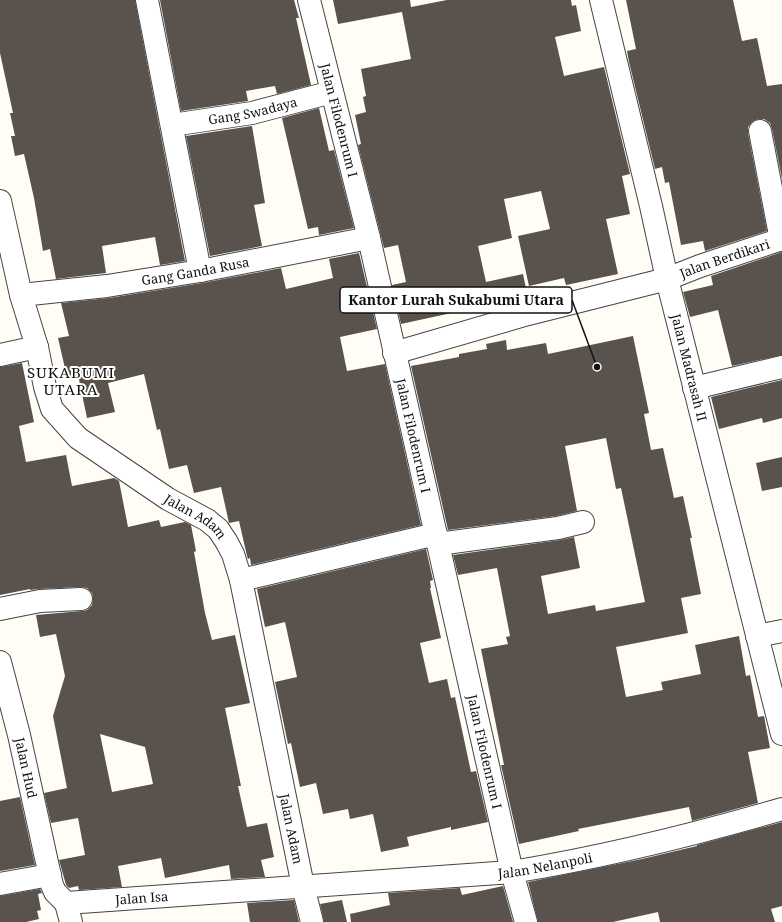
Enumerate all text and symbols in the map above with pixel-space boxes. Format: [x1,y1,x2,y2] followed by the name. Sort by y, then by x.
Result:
[316,60,362,179] street label: Jalan Filodenrum I
[207,93,299,128] street label: Gang Swadaya
[676,235,772,283] street label: Jalan Berdikari
[140,253,251,289] street label: Gang Ganda Rusa
[340,287,572,313] callout: Kantor Lurah Sukabumi Utara
[348,290,564,309] text: Kantor Lurah Sukabumi Utara
[667,311,712,423] street label: Jalan Madrasah II
[27,362,115,399] district label: SUKABUMI UTARA
[392,376,435,495] street label: Jalan Filodenrum I
[160,489,231,542] street label: Jalan Adam
[463,692,507,811] street label: Jalan Filodenrum I
[11,735,42,800] street label: Jalan Hud
[275,791,307,866] street label: Jalan Adam
[496,848,594,882] street label: Jalan Nelanpoli
[114,887,169,909] street label: Jalan Isa

